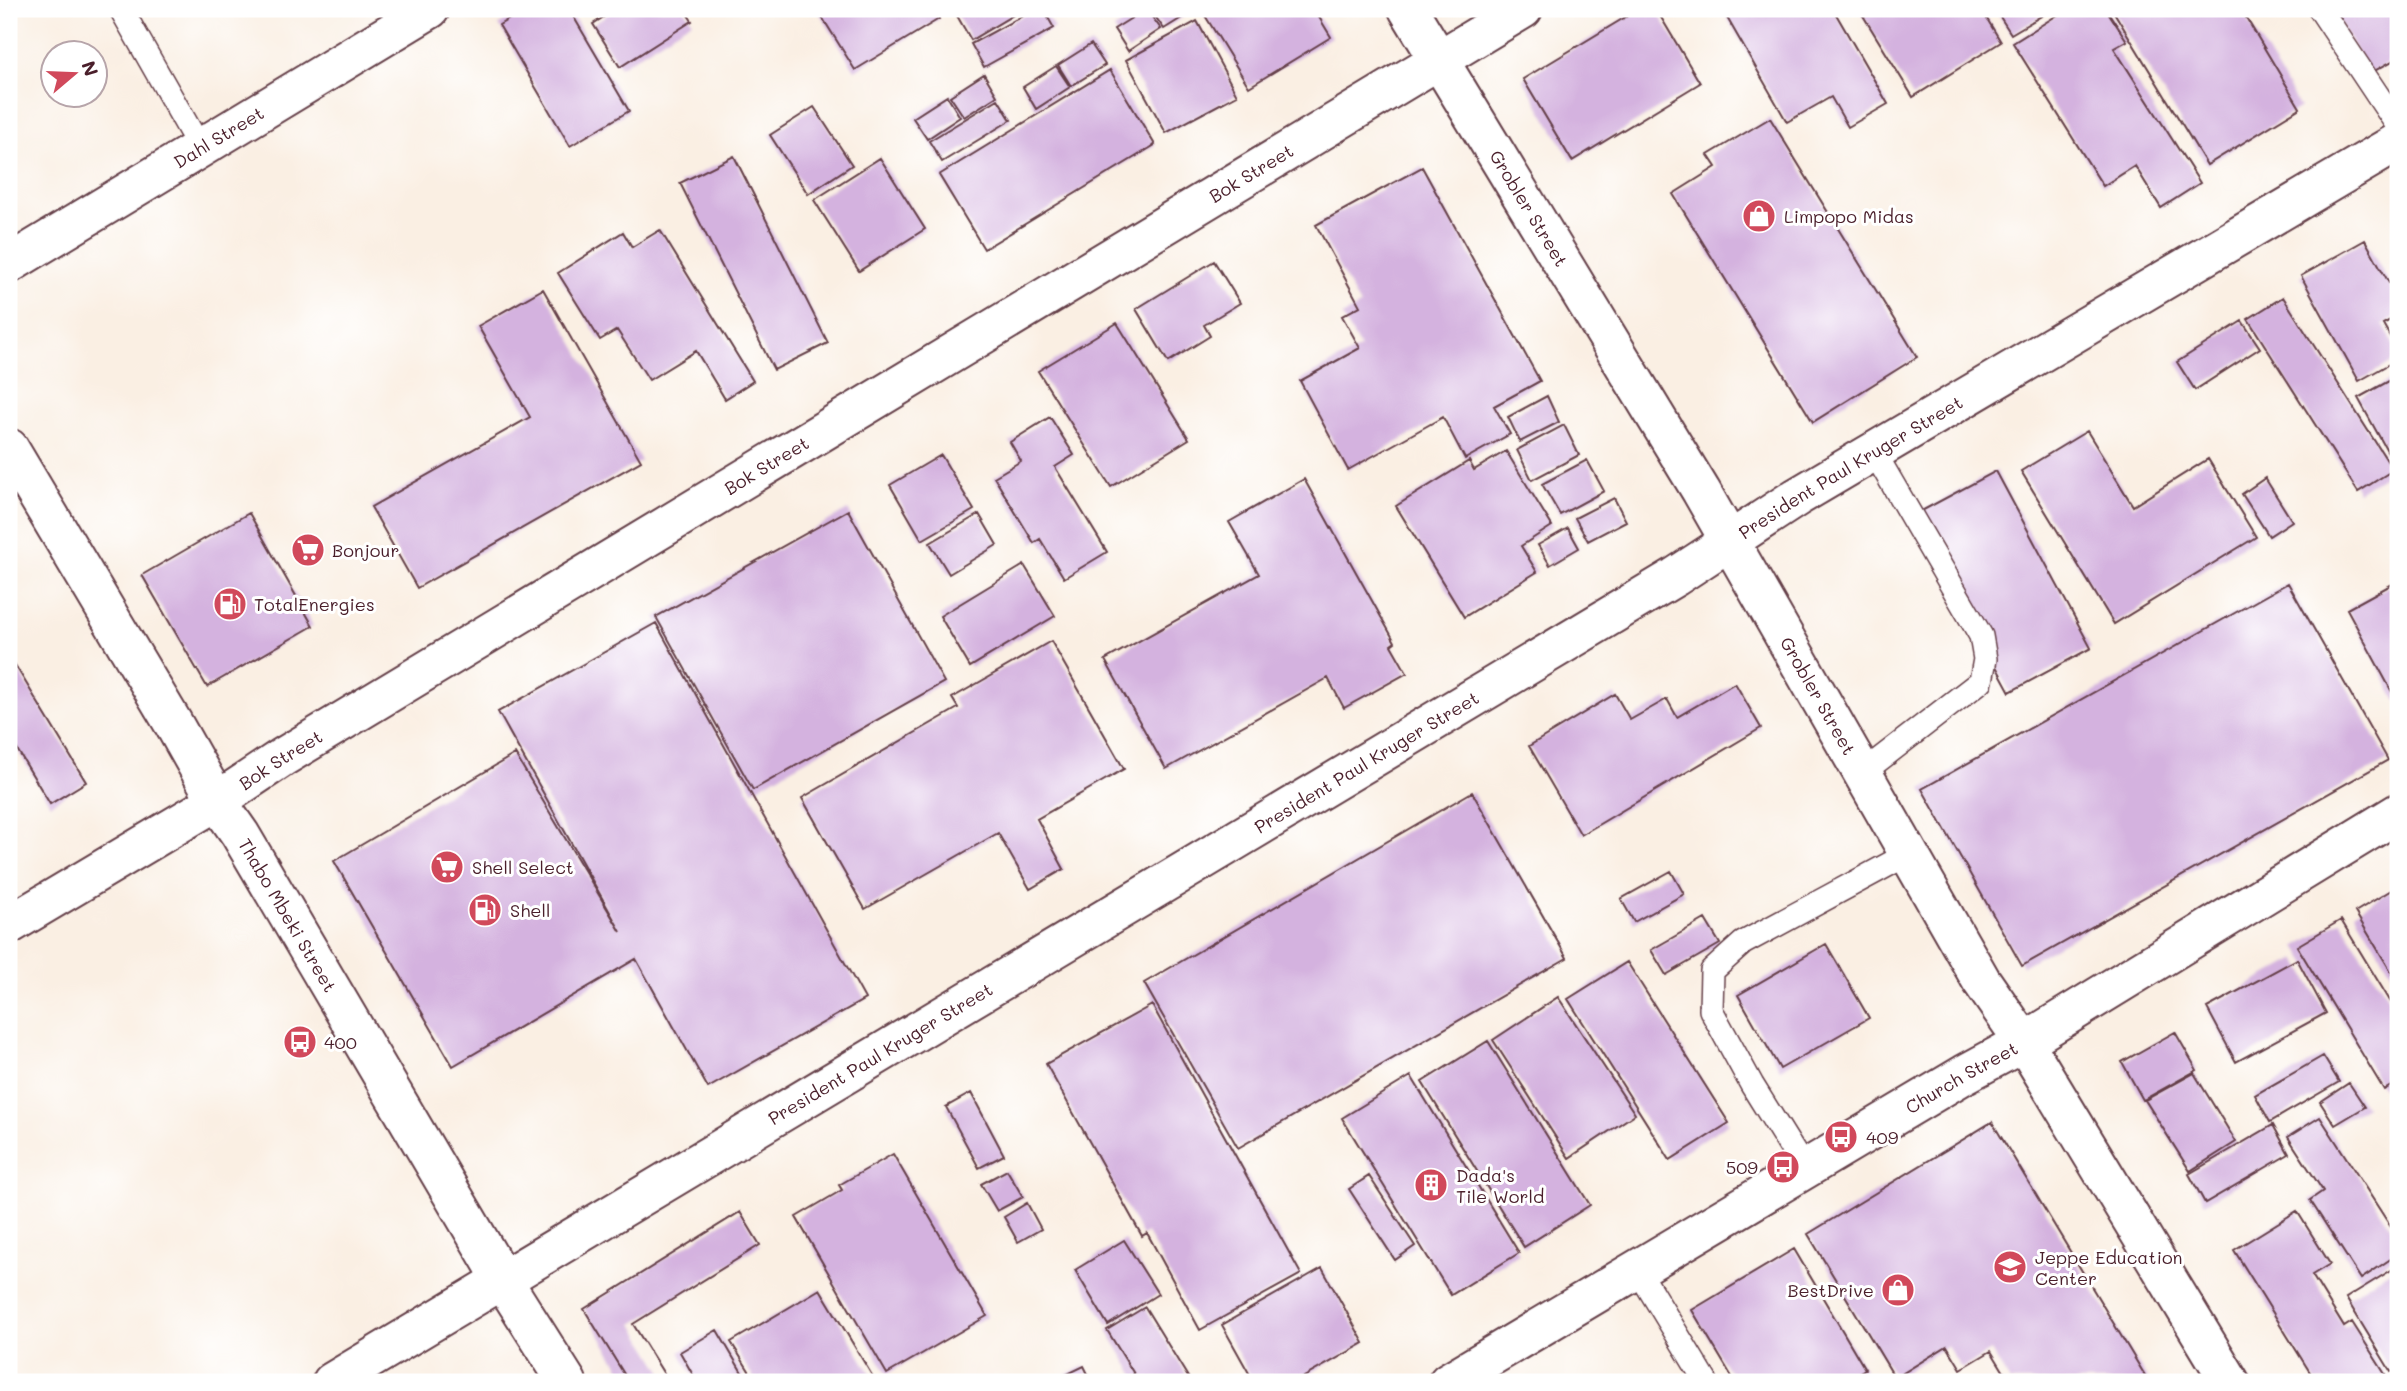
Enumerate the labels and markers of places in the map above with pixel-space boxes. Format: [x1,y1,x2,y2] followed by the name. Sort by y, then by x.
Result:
[1740,197,1778,235] shop icon: Limpopo Midas
[1784,204,1914,228] place label: Limpopo Midas
[289,531,327,569] supermarket icon: Bonjour
[332,538,399,562] place label: Bonjour
[211,585,249,623] fuel station icon: TotalEnergies
[254,592,375,616] place label: TotalEnergies
[428,848,466,886] supermarket icon: Shell Select
[472,855,574,879] place label: Shell Select
[466,891,504,929] fuel station icon: Shell
[510,898,550,922] place label: Shell
[281,1023,319,1061] bus stop icon: 400
[324,1030,357,1054] place label: 400
[1822,1118,1860,1156] bus stop icon: 409
[1866,1125,1899,1149] place label: 409
[1764,1148,1802,1186] bus stop icon: 509
[1726,1155,1758,1179] place label: 509
[1456,1163,1544,1208] place label: Dada's Tile World
[1412,1166,1450,1204] building icon: Dada's Tile World
[2035,1245,2183,1290] place label: Jeppe Education Center
[1991,1248,2029,1286] school or university icon: Jeppe Education Center
[1879,1271,1917,1309] shop icon: BestDrive
[1787,1278,1874,1302] place label: BestDrive

